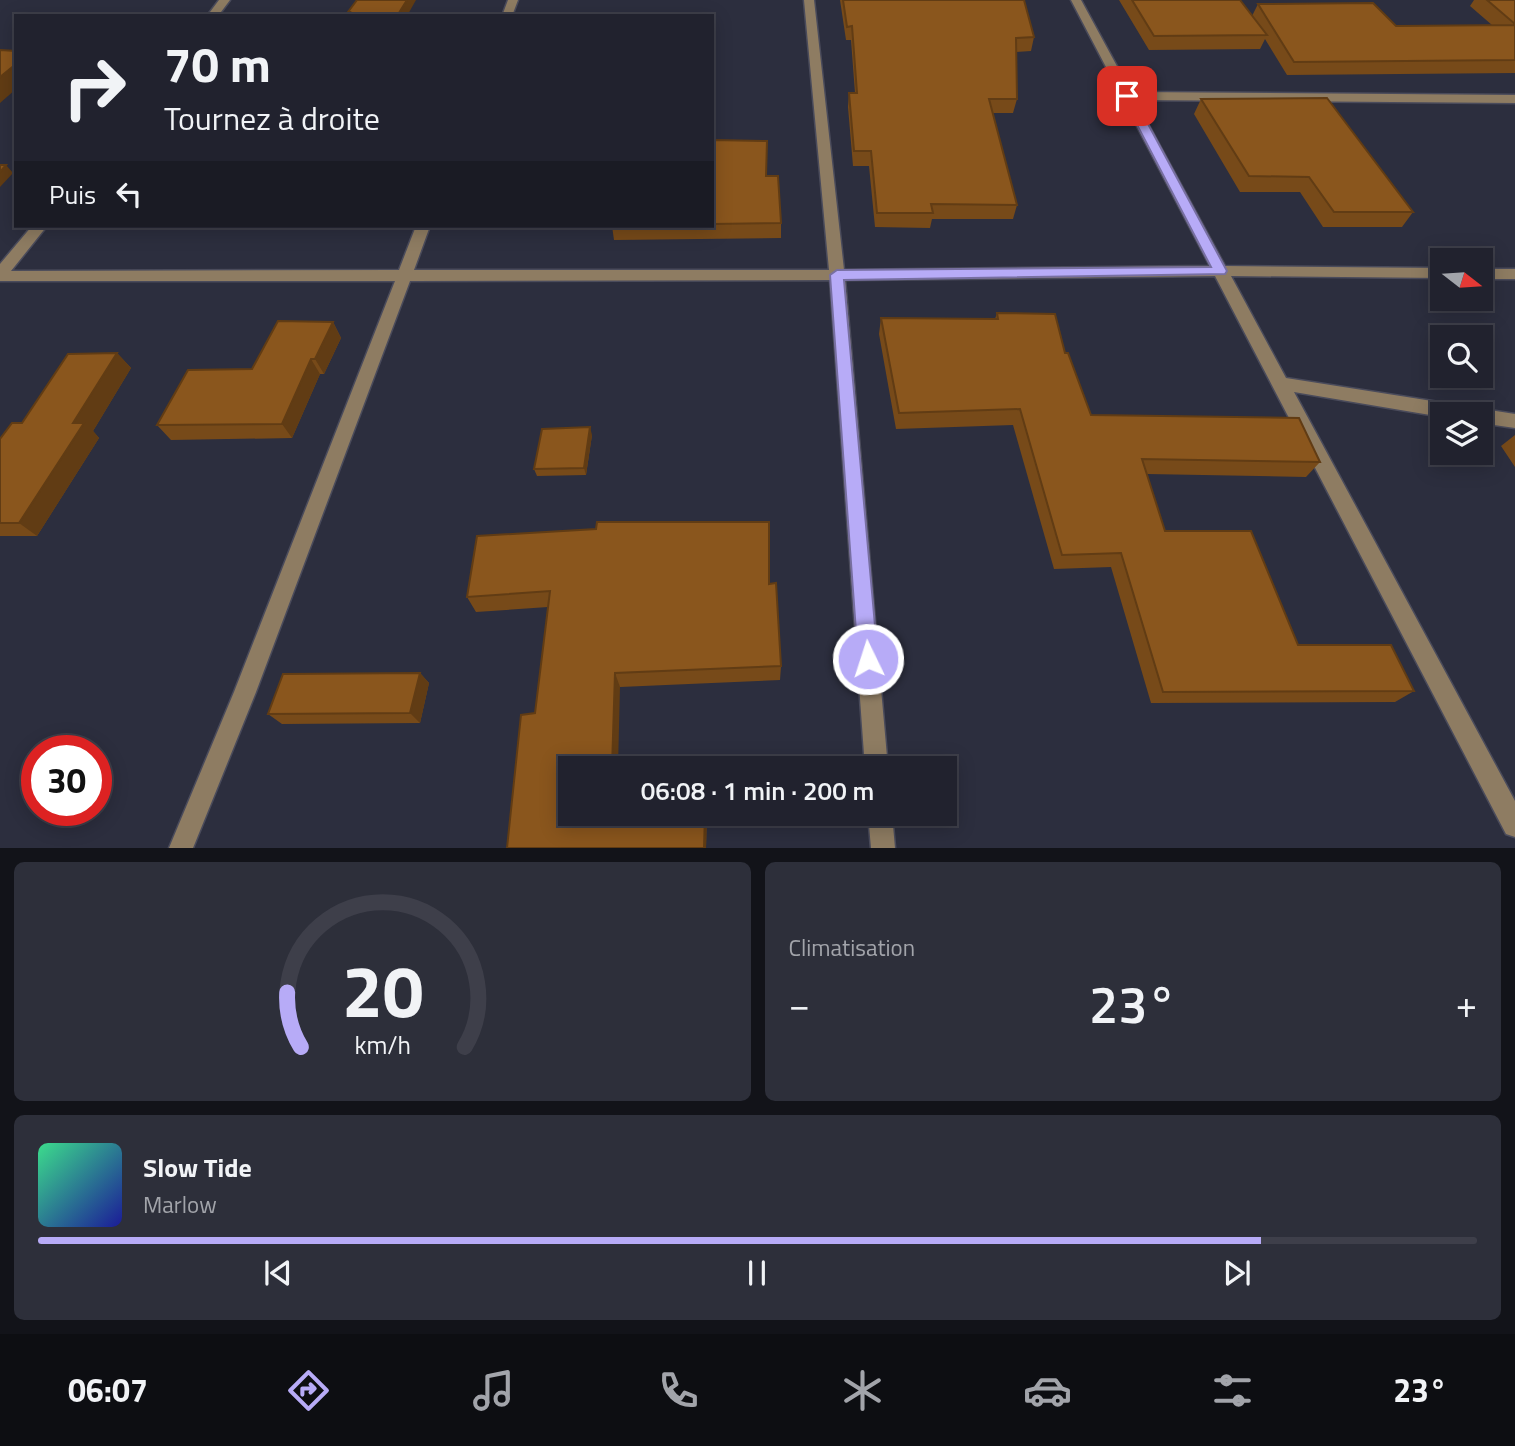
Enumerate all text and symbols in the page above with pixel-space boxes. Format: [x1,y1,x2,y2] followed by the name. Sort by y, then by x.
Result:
[164,26,271,101] text: 70 m
[49,42,140,133] icon: right
[1097,66,1157,126] pin
[1108,77,1146,115] icon: arrive
[164,94,380,142] text: Tournez à droite
[49,175,96,214] text: Puis
[110,175,148,213] icon: left
[1430,248,1493,312] north arrow
[1430,248,1493,465] map controls
[1430,325,1493,388] button: search
[1430,402,1493,465] button: layers
[831,622,905,696] position arrow
[21,735,112,826] speed limit sign: 30
[641,771,874,810] text: 06:08 · 1 min · 200 m
[789,930,915,965] text: Climatisation
[341,936,423,1046] text: 20
[1089,964,1176,1043] text: 23°
[789,975,810,1033] text: −
[1456,975,1477,1033] text: +
[354,1026,411,1064] text: km/h
[143,1148,252,1187] text: Slow Tide
[143,1187,217,1222] text: Marlow
[259,1254,297,1292] icon: previous
[738,1254,776,1292] icon: pause
[1218,1254,1256,1292] icon: next
[68,1366,148,1414] text: 06:07
[284,1366,333,1415] icon: directions
[469,1366,518,1415] icon: music
[654,1366,703,1415] icon: phone
[838,1366,887,1415] icon: climate
[1023,1366,1072,1415] icon: car
[1208,1366,1257,1415] icon: filters
[1393,1366,1447,1414] text: 23°

